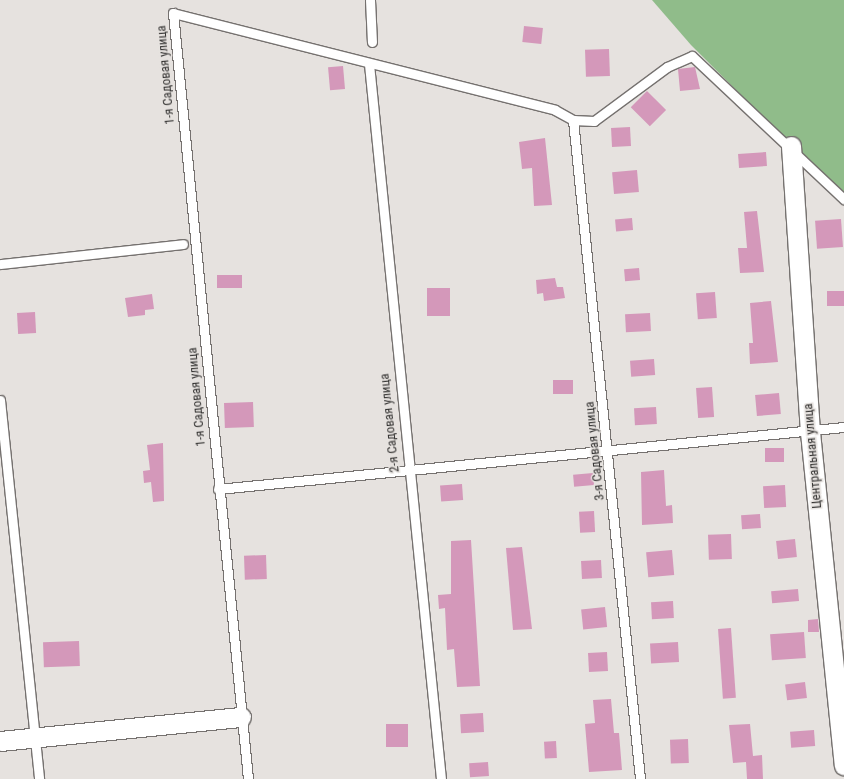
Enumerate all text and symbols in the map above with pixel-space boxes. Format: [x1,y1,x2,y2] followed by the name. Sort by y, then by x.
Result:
[154,25,178,125] street label: 1-я Садовая улица
[185,347,209,447] street label: 1-я Садовая улица
[377,373,403,473] street label: 2-я Садовая улица
[582,401,608,501] street label: 3-я Садовая улица
[801,403,825,509] street label: Центральная улица

